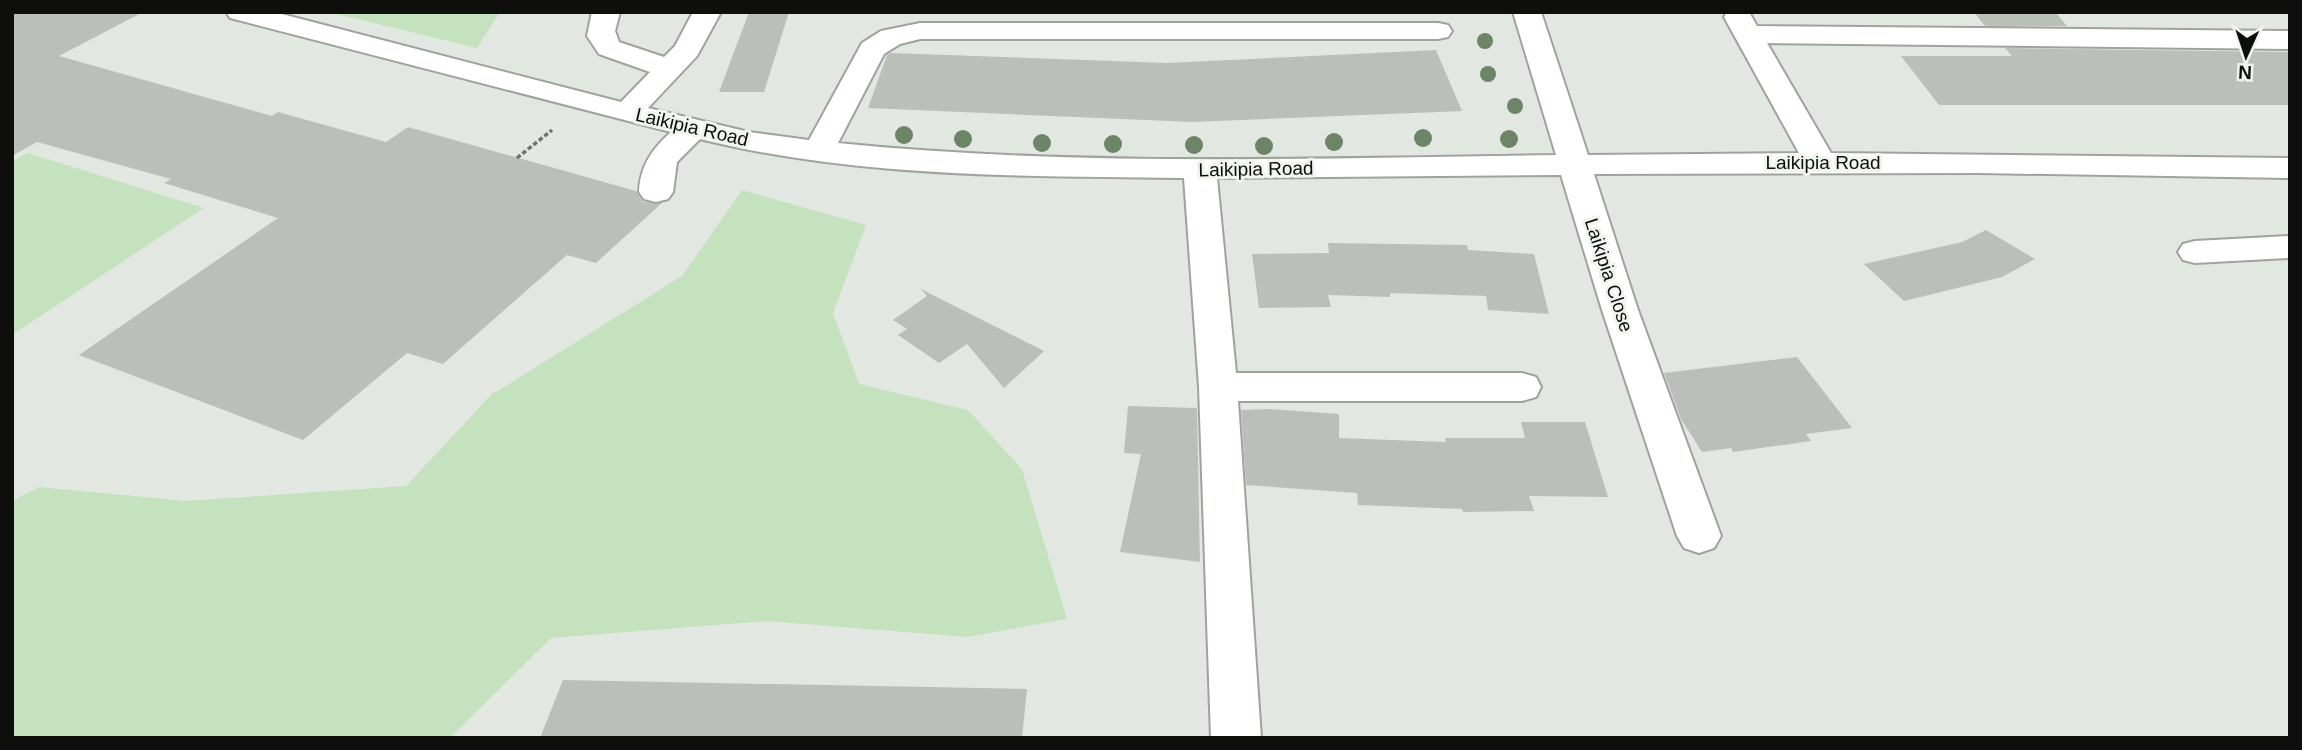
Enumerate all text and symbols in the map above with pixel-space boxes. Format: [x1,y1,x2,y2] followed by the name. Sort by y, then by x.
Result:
[2211,21,2281,91] north arrow
[2238,62,2253,83] text: N
[634,104,750,150] street label: Laikipia Road
[1765,152,1881,173] street label: Laikipia Road
[1198,157,1314,181] street label: Laikipia Road
[1581,216,1637,334] street label: Laikipia Close

